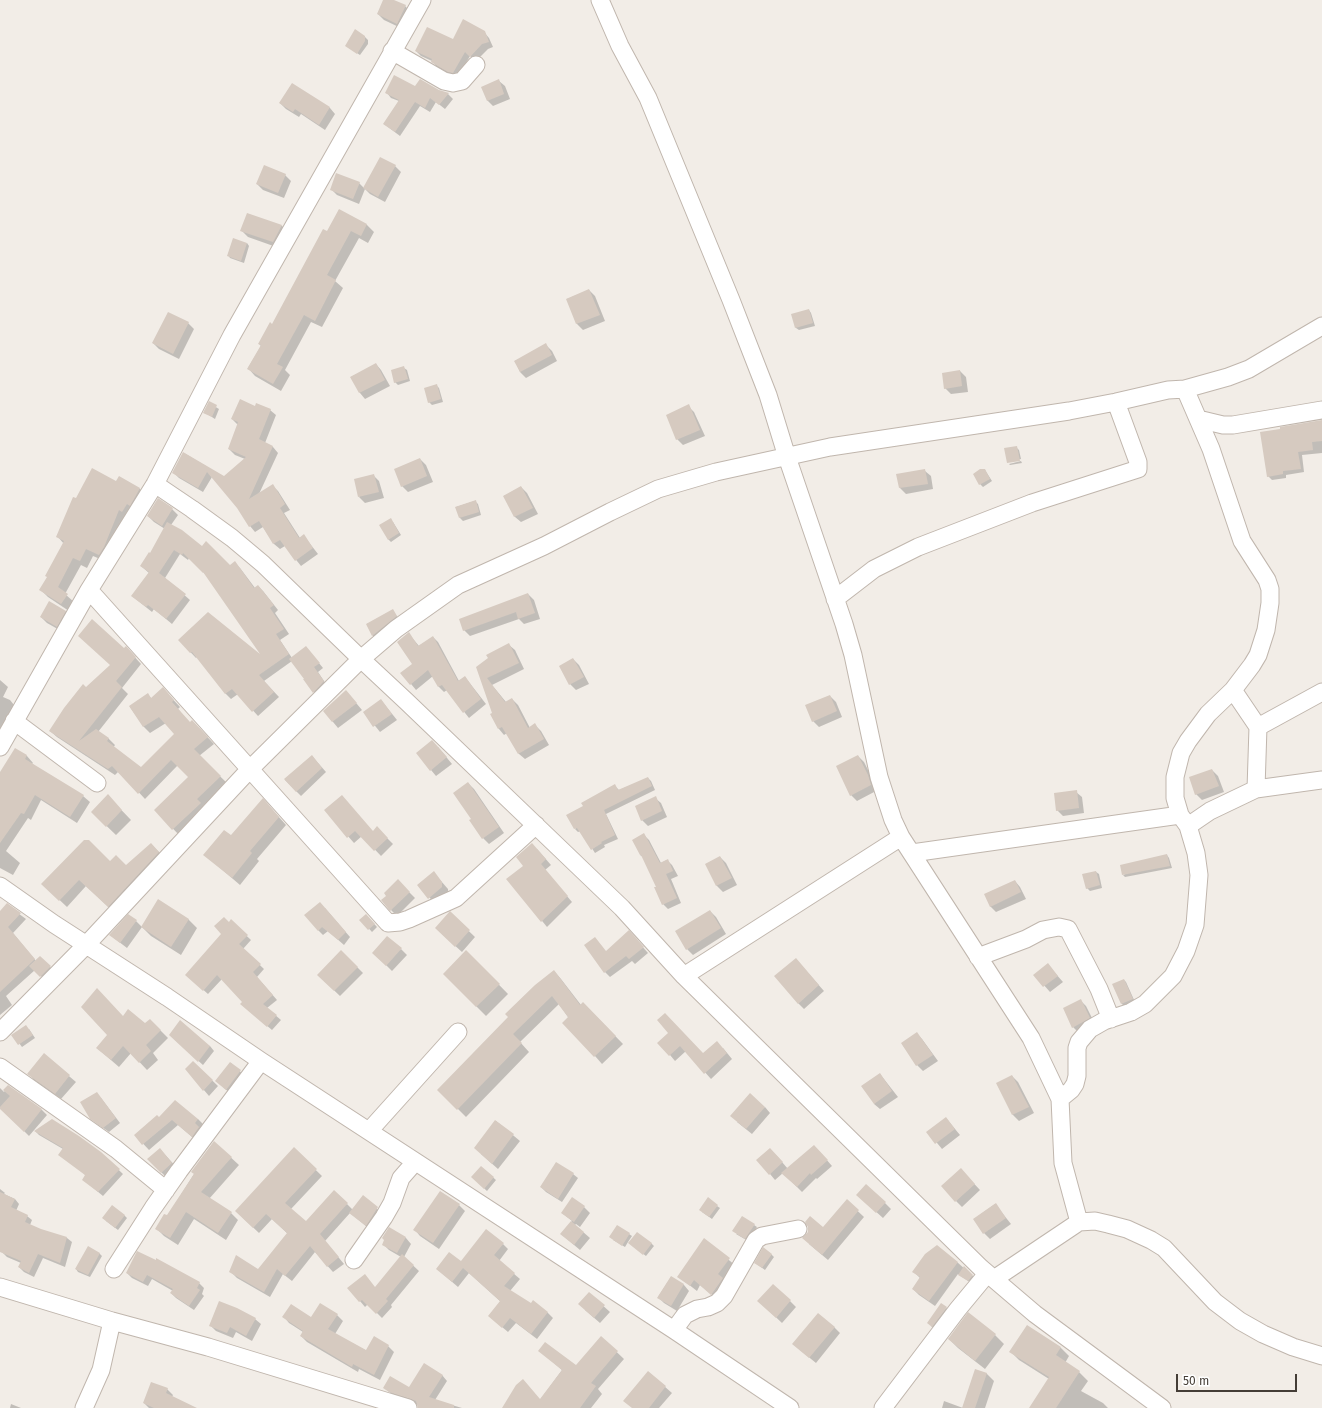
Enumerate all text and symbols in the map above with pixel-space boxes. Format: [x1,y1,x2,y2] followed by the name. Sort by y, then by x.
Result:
[1178,1366,1299,1392] scale bar
[1183,1374,1209,1388] text: 50 m

